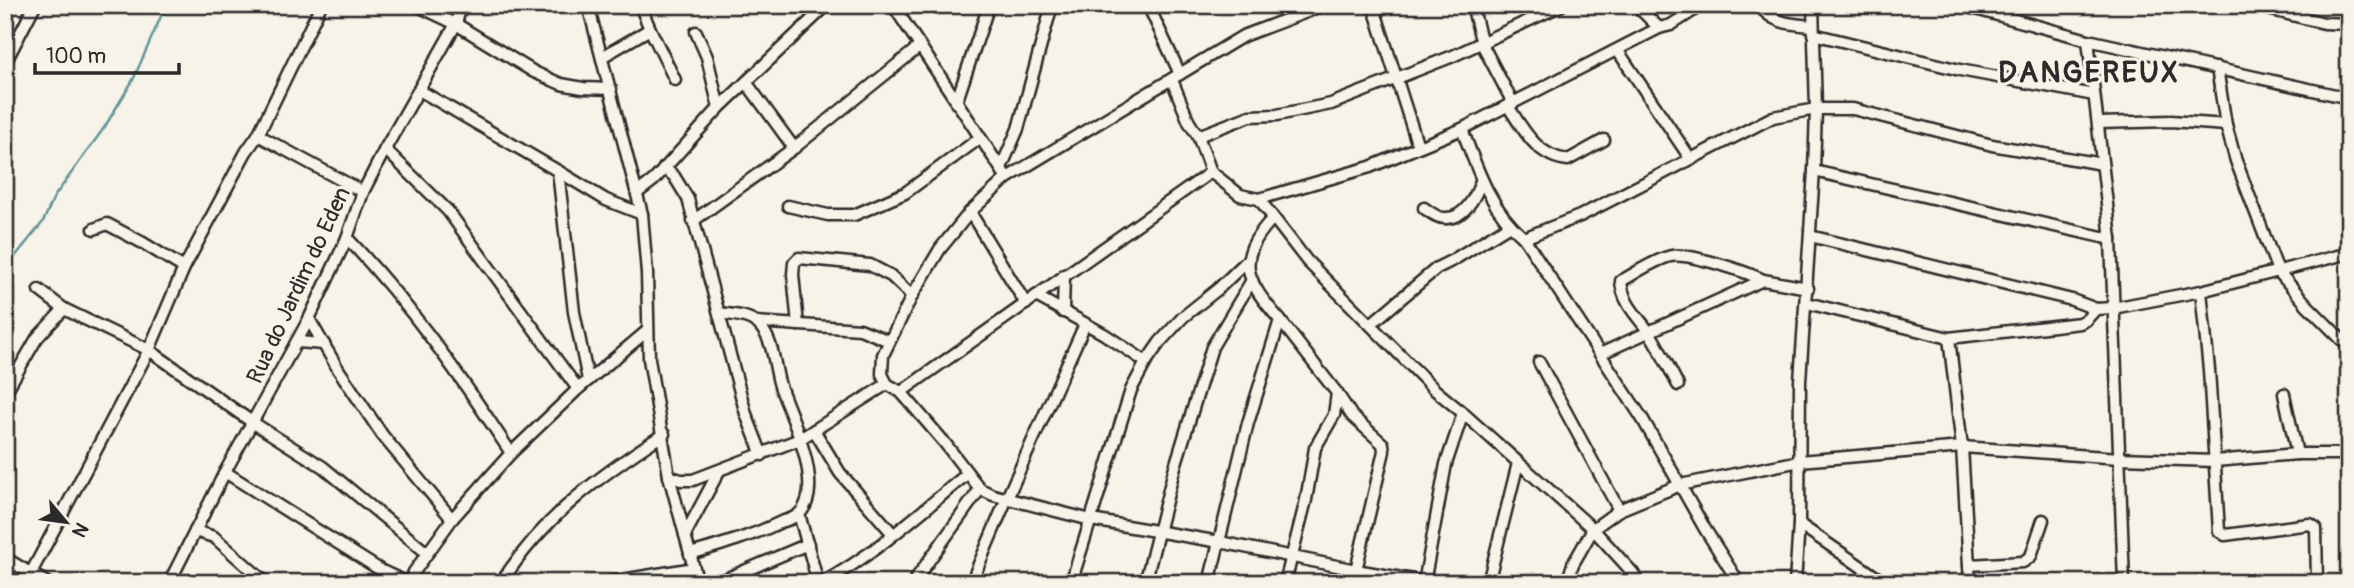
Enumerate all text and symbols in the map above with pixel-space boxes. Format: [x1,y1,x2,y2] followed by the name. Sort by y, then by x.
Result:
[35,32,178,76] scale bar
[46,43,106,70] text: 100 m
[1998,54,2180,91] district label: DANGEREUX
[240,182,357,388] street label: Rua do Jardim do Eden
[32,486,102,556] north arrow
[66,518,94,541] text: N

